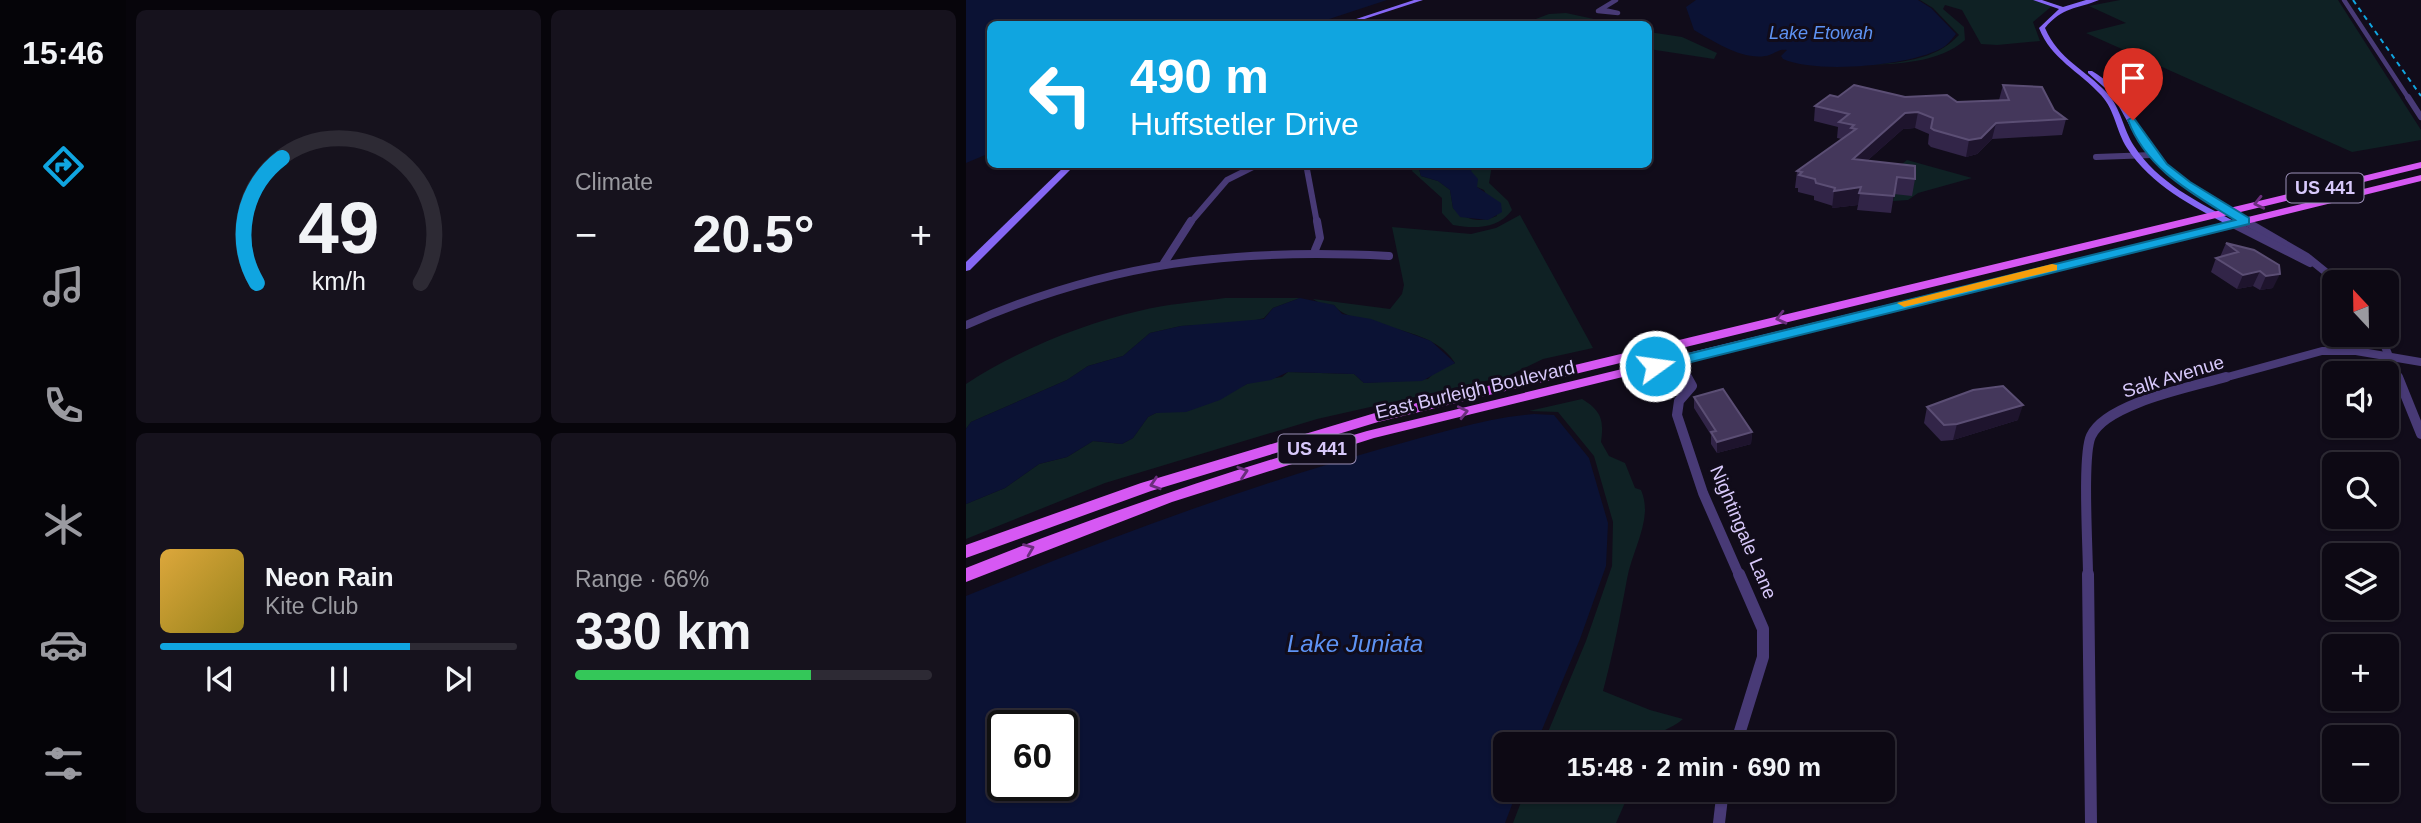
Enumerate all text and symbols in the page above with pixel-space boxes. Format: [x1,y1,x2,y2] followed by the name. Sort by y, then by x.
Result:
[1769,23,1873,43] water label: Lake Etowah
[22,35,104,71] text: 15:46
[2103,48,2163,120] pin
[1015,49,1106,140] icon: left
[1130,49,1269,103] text: 490 m
[2114,59,2152,97] icon: arrive
[1130,106,1359,142] text: Huffstetler Drive
[39,142,88,191] icon: directions
[575,169,653,195] text: Climate
[2286,174,2364,202] road number: US 441
[298,187,379,268] text: 49
[2253,195,2265,210] one-way arrow
[692,205,815,263] text: 20.5°
[575,214,597,256] text: −
[910,214,932,256] text: +
[39,262,88,311] icon: music
[311,266,366,294] text: km/h
[2322,270,2399,346] north arrow
[2322,270,2399,802] map controls
[1775,310,1787,324] one-way arrow
[1618,329,1692,403] position arrow
[2120,351,2227,402] street label: Salk Avenue
[1373,356,1577,423] street label: East Burleigh Boulevard
[2322,361,2399,438] button: sound
[39,381,88,430] icon: phone
[1456,406,1468,421] one-way arrow
[1278,434,1356,463] road number: US 441
[2322,452,2399,529] button: search
[1706,462,1781,602] street label: Nightingale Lane
[1237,465,1249,480] one-way arrow
[1149,476,1161,490] one-way arrow
[39,500,88,549] icon: climate
[1023,543,1035,557] one-way arrow
[2322,543,2399,620] button: layers
[265,562,394,592] text: Neon Rain
[575,566,709,592] text: Range · 66%
[265,593,358,619] text: Kite Club
[575,602,751,660] text: 330 km
[39,620,88,669] icon: car
[1287,630,1423,657] water label: Lake Juniata
[2322,634,2399,711] button: +
[201,660,239,698] icon: previous
[320,660,358,698] icon: pause
[439,660,477,698] icon: next
[987,710,1078,801] speed limit sign: 60
[2322,725,2399,802] button: −
[39,739,88,788] icon: filters
[1567,752,1821,782] text: 15:48 · 2 min · 690 m

